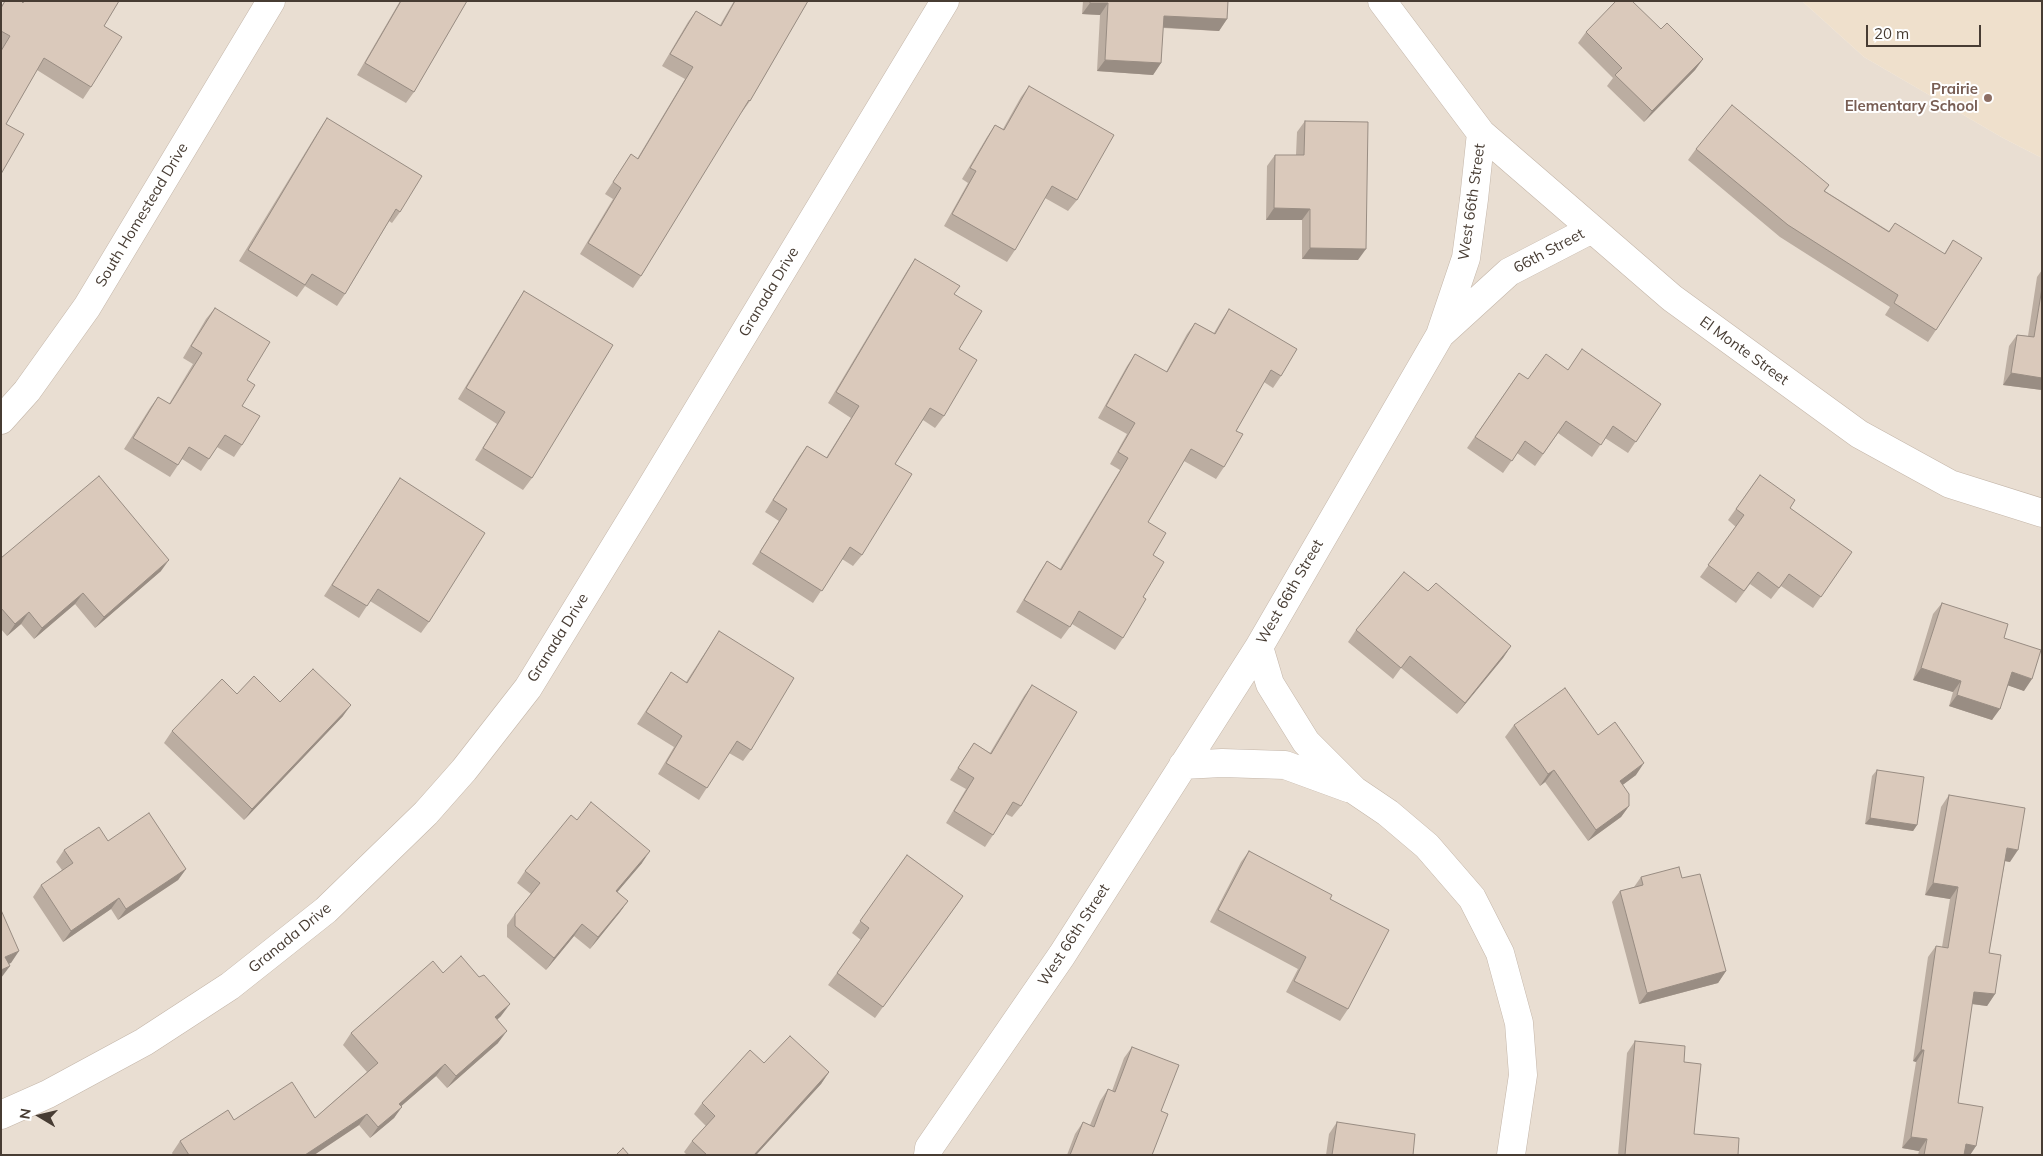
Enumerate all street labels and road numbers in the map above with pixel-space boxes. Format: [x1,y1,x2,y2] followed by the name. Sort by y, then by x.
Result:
[92,140,192,290] street label: South Homestead Drive
[1455,142,1489,262] street label: West 66th Street
[1511,225,1587,277] street label: 66th Street
[735,244,803,340] street label: Granada Drive
[1696,313,1792,389] street label: El Monte Street
[1253,536,1327,648] street label: West 66th Street
[524,590,592,686] street label: Granada Drive
[1034,881,1114,989] street label: West 66th Street
[245,899,335,977] street label: Granada Drive

